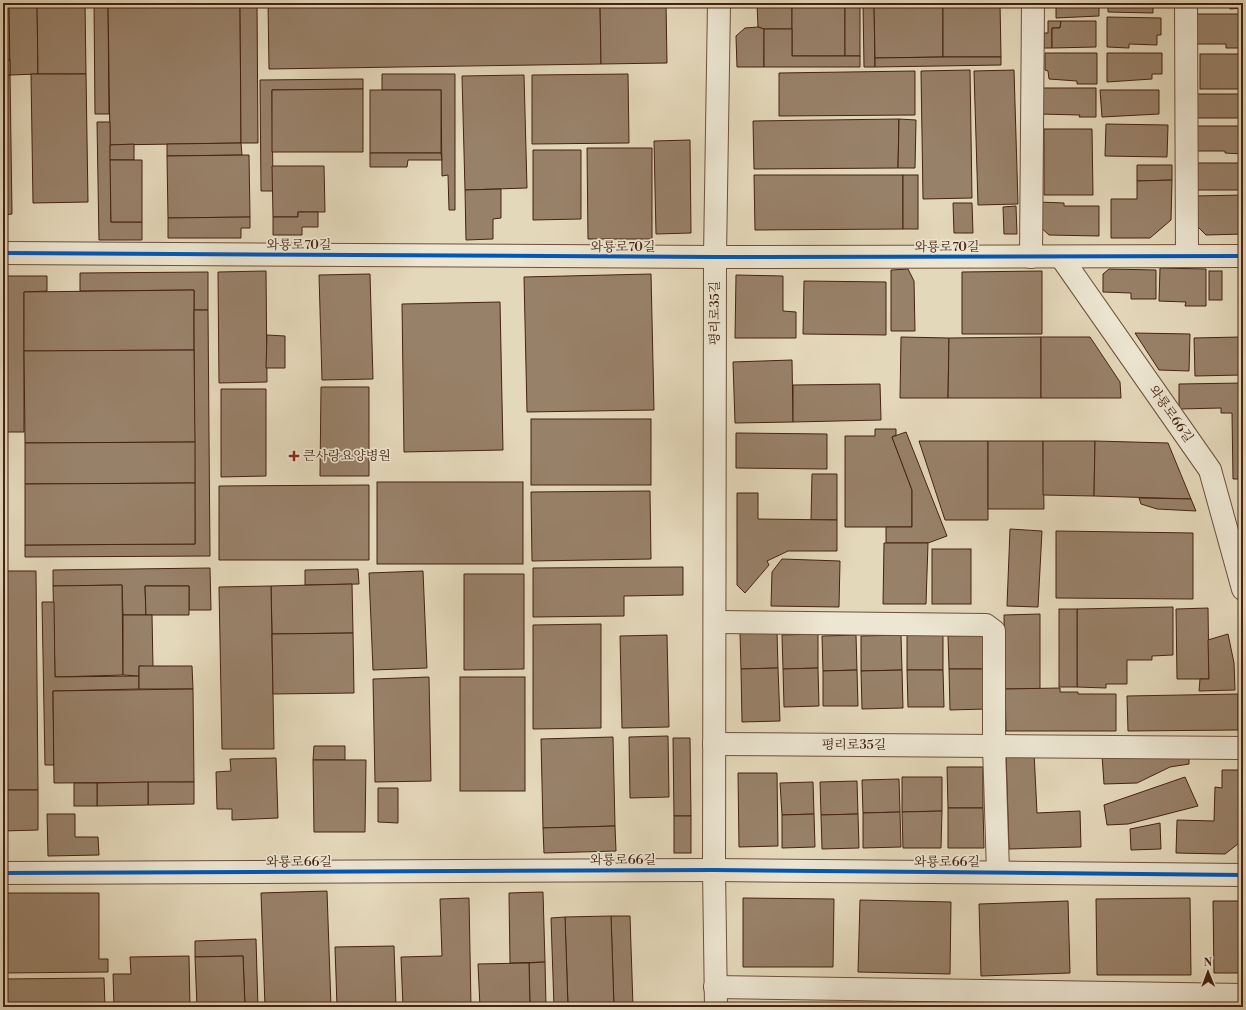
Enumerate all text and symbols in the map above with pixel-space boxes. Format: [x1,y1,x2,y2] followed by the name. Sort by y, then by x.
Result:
[266,237,332,253] street label: 와룡로70길
[590,239,656,255] street label: 와룡로70길
[914,239,980,255] street label: 와룡로70길
[707,281,723,345] street label: 평리로35길
[1146,382,1196,446] street label: 와룡로66길
[303,448,391,464] place label: 큰사랑요양병원
[288,450,300,462] marker: 큰사랑요양병원
[822,737,886,753] street label: 평리로35길
[590,852,656,868] street label: 와룡로66길
[266,854,332,870] street label: 와룡로66길
[914,854,980,870] street label: 와룡로66길
[1188,952,1228,992] north arrow
[1203,956,1213,970] text: N

